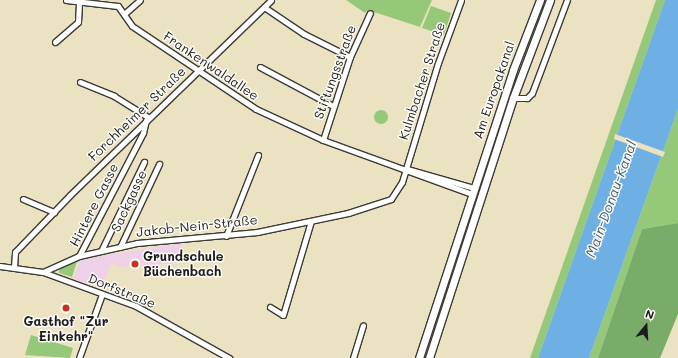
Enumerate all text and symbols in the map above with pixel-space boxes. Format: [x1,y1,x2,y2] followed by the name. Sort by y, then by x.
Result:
[396,20,448,142] street label: Kulmbacher Straße
[311,23,359,121] street label: Stiftungsstraße
[160,28,262,104] street label: Frankenwaldallee
[470,39,518,141] street label: Am Europakanal
[85,64,189,164] street label: Forchheimer Straße
[582,138,640,260] water label: Main-Donau-Kanal
[66,161,122,249] street label: Hintere Gasse
[108,168,150,234] street label: Sackgasse
[136,212,258,240] street label: Jakob-Nein-Straße
[143,249,224,280] place label: Grundschule Büchenbach
[130,259,140,269] marker: Grundschule Büchenbach
[86,270,158,312] street label: Dorfstraße
[61,303,71,313] marker: Gasthof "Zur Einkehr"
[626,306,666,346] north arrow
[644,306,656,323] text: N
[23,314,109,345] place label: Gasthof "Zur Einkehr"

